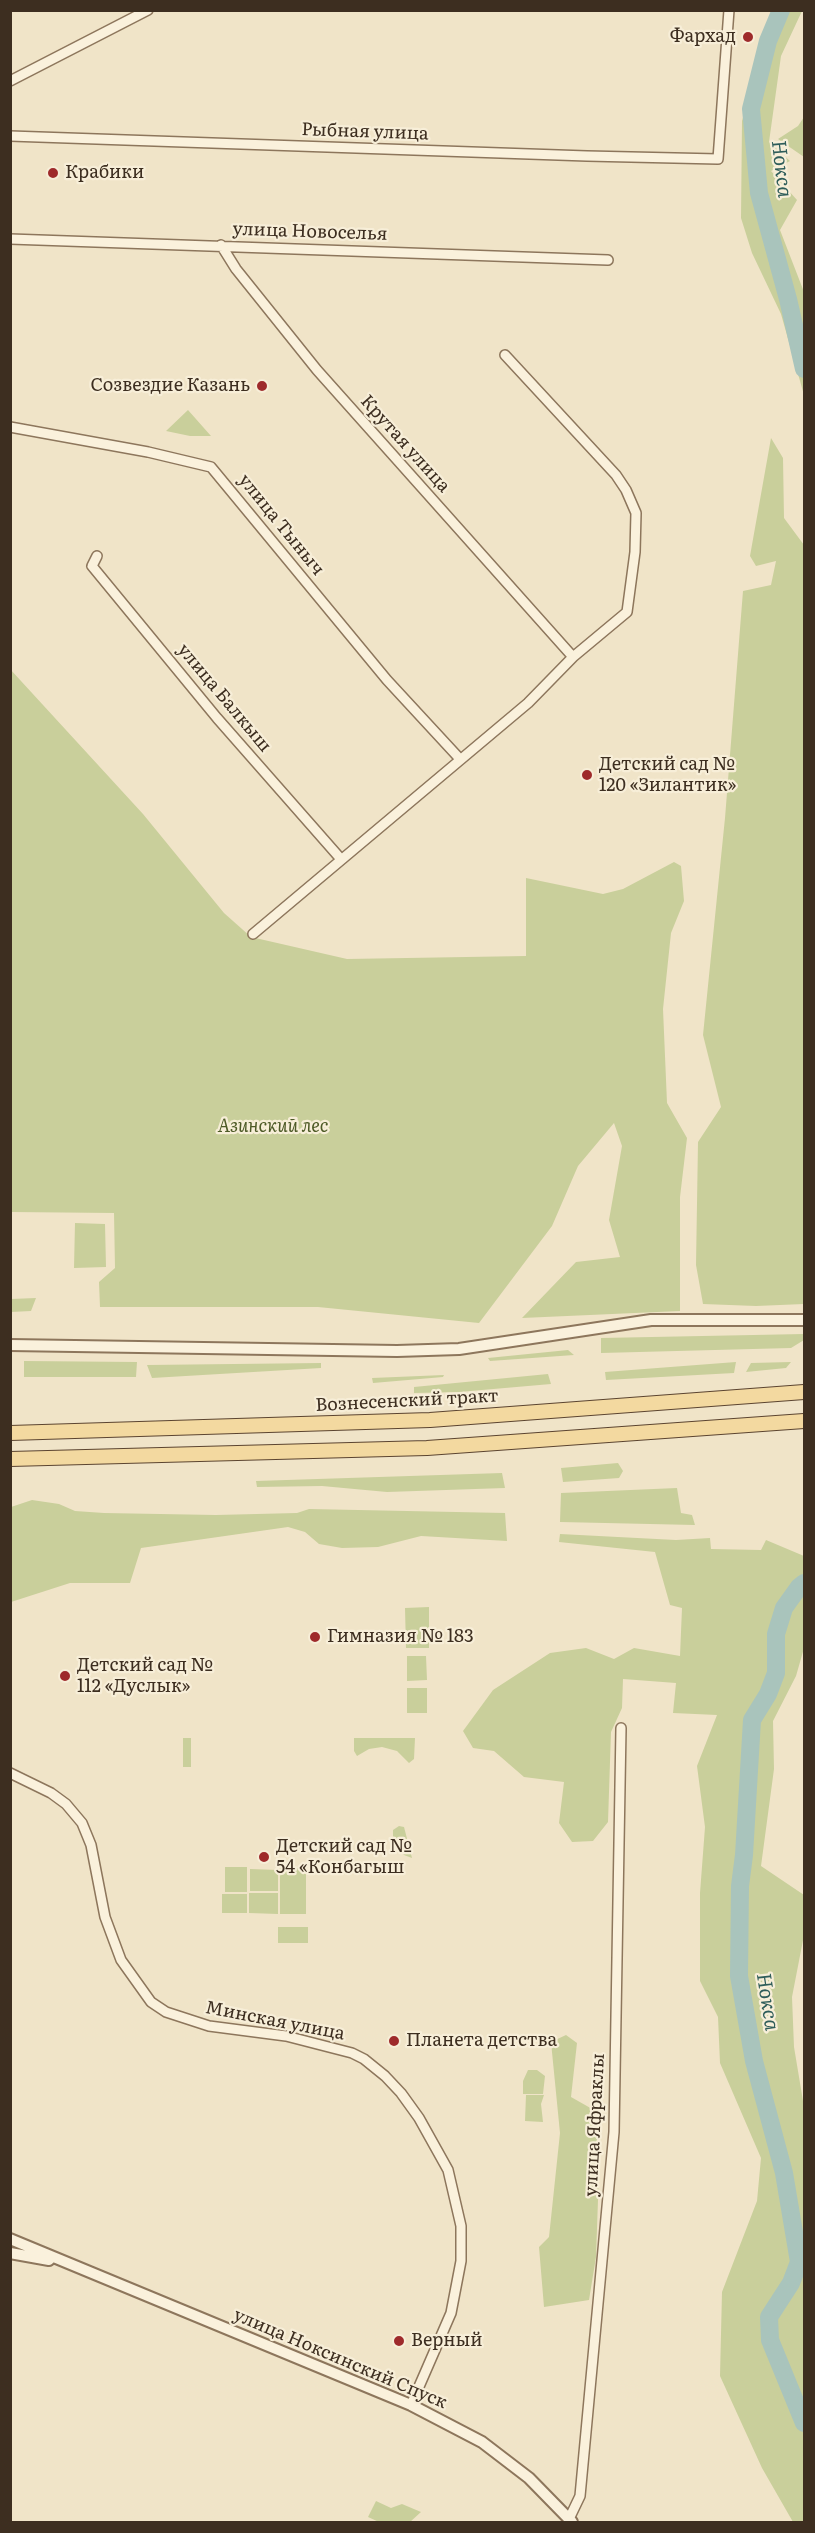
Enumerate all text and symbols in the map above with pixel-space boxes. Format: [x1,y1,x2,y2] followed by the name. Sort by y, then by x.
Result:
[670,26,736,48] place label: Фархад
[741,30,755,44] marker: Фархад
[301,119,429,145] street label: Рыбная улица
[766,139,796,199] water label: Нокса
[65,162,144,184] place label: Крабики
[46,166,60,180] marker: Крабики
[232,219,388,245] street label: улица Новоселья
[91,375,250,397] place label: Созвездие Казань
[255,379,269,393] marker: Созвездие Казань
[356,391,454,497] street label: Крутая улица
[233,470,329,580] street label: улица Тыныч
[172,639,276,757] street label: улица Балкыш
[599,754,737,796] place label: Детский сад № 120 «Зилантик»
[580,768,594,782] marker: Детский сад № 120 «Зилантик»
[217,1116,329,1138] park label: Азинский лес
[315,1385,499,1417] street label: Вознесенский тракт
[327,1626,474,1648] place label: Гимназия № 183
[308,1630,322,1644] marker: Гимназия № 183
[77,1655,213,1698] place label: Детский сад № 112 «Дуслык»
[58,1669,72,1683] marker: Детский сад № 112 «Дуслык»
[276,1836,412,1878] place label: Детский сад № 54 «Конбагыш
[257,1850,271,1864] marker: Детский сад № 54 «Конбагыш
[751,1972,783,2032] water label: Нокса
[203,1997,347,2045] street label: Минская улица
[406,2030,557,2052] place label: Планета детства
[387,2034,401,2048] marker: Планета детства
[580,2053,610,2197] street label: улица Яфраклы
[230,2304,450,2414] street label: улица Ноксинский Спуск
[411,2330,483,2352] place label: Верный
[392,2334,406,2348] marker: Верный

